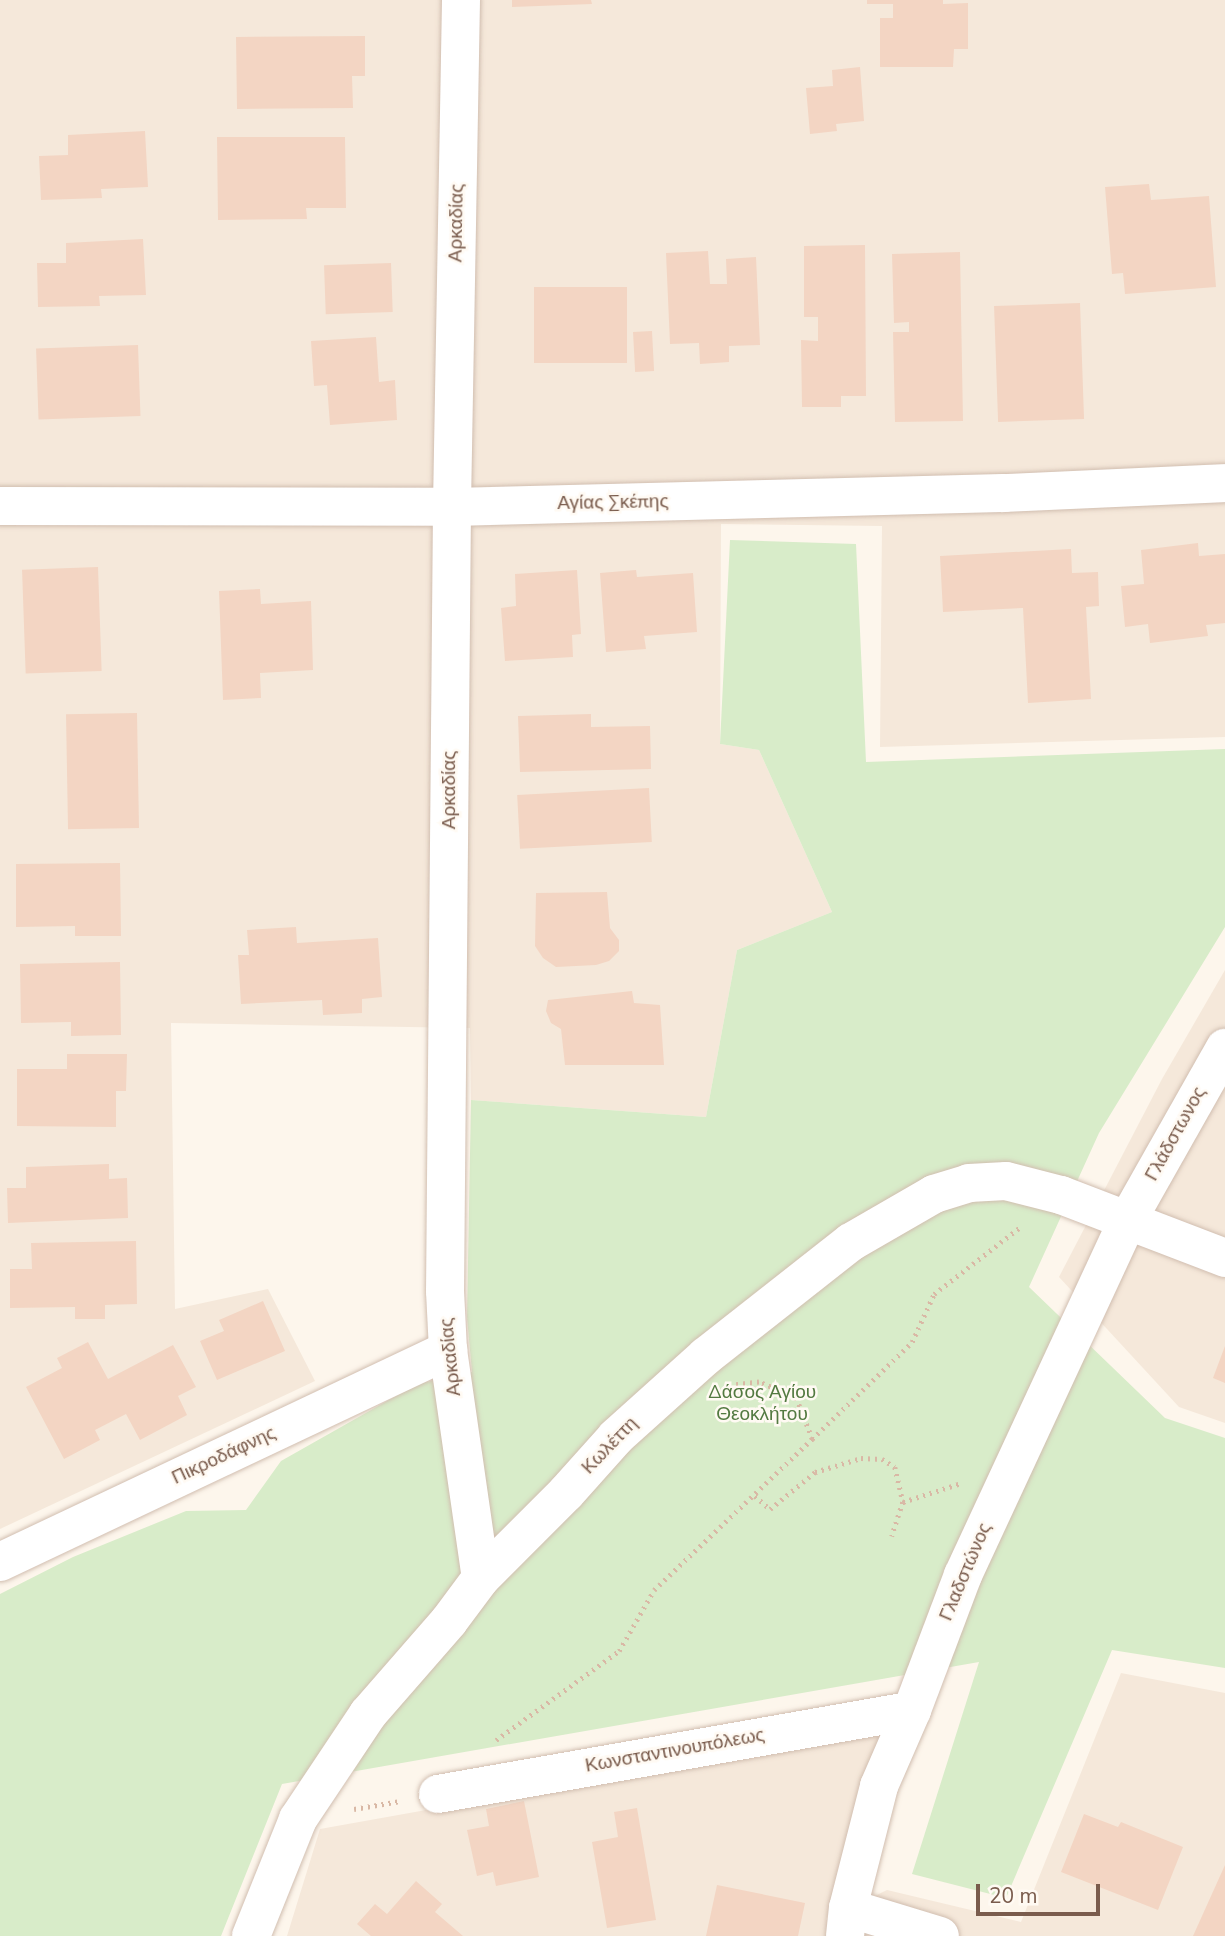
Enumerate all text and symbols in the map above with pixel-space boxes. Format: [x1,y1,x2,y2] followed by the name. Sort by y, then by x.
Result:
[445,183,469,263] street label: Αρκαδίας
[557,491,669,515] street label: Αγίας Σκέπης
[439,751,461,829] street label: Αρκαδίας
[1141,1083,1211,1185] street label: Γλάδστωνος
[436,1317,466,1397] street label: Αρκαδίας
[708,1382,816,1426] park label: Δάσος Αγίου Θεοκλήτου
[577,1413,643,1479] street label: Κωλέττη
[168,1422,280,1490] street label: Πικροδάφνης
[935,1520,997,1624] street label: Γλαδστώνος
[584,1724,766,1778] street label: Κωνσταντινουπόλεως
[980,1870,1104,1914] scale bar
[989,1882,1038,1910] text: 20 m

